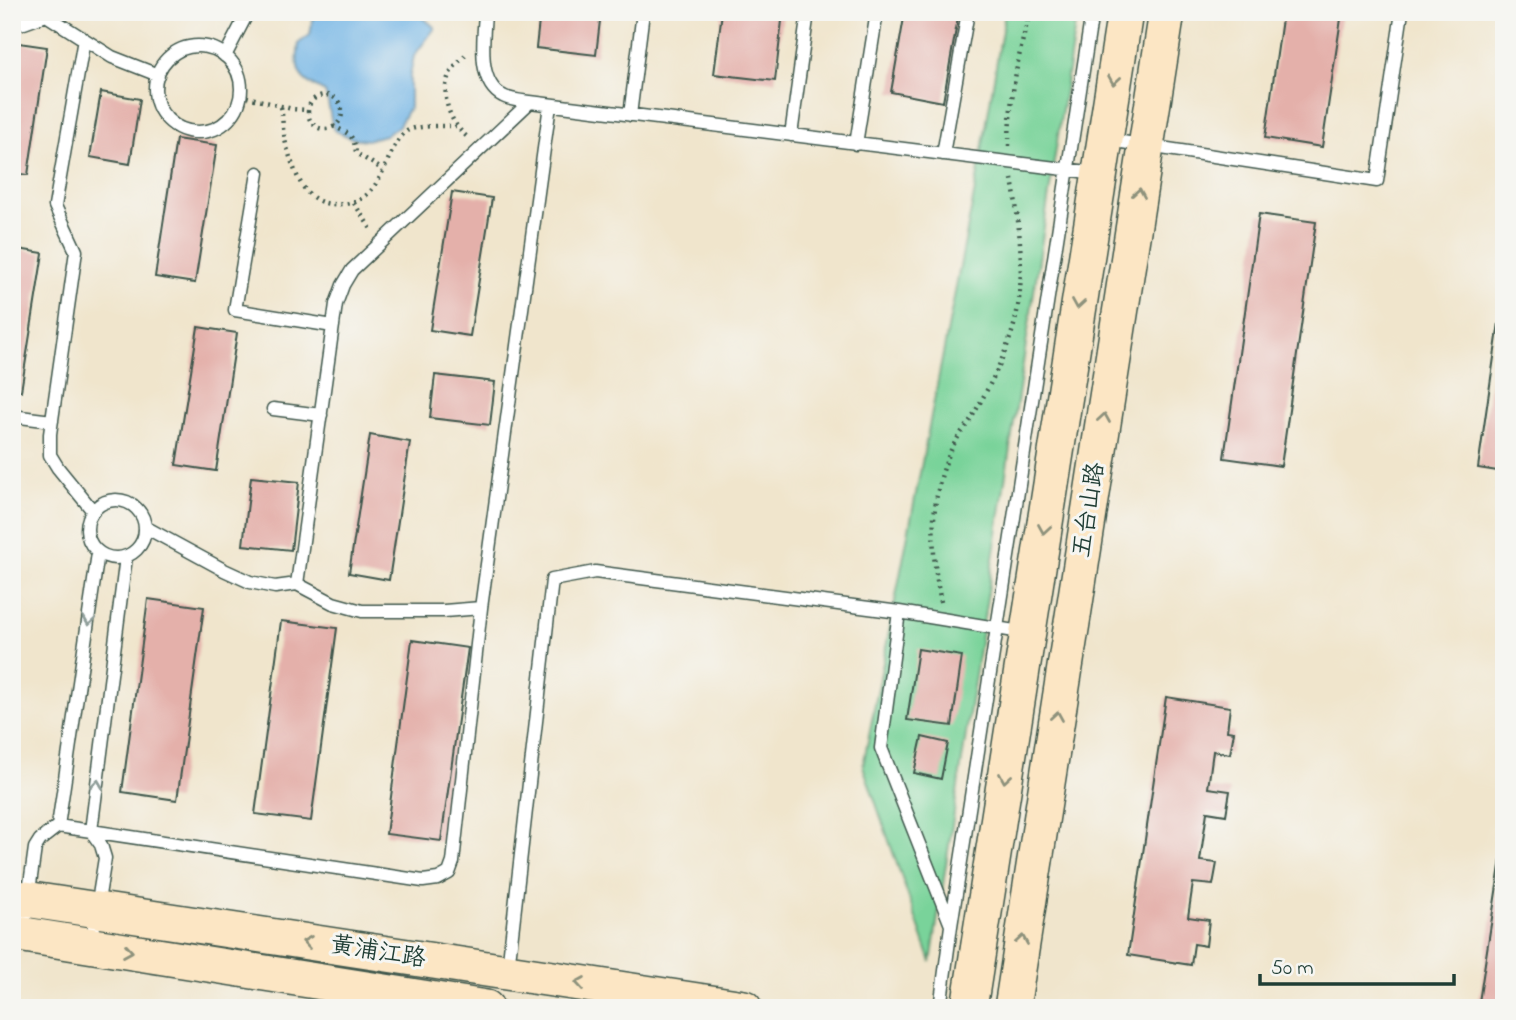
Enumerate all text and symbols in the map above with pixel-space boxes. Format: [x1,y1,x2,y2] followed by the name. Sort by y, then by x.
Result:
[1107,74,1122,86] one-way arrow
[1131,187,1146,199] one-way arrow
[1071,298,1086,310] one-way arrow
[1096,412,1111,424] one-way arrow
[1065,460,1115,560] street label: 五台山路
[1036,523,1051,535] one-way arrow
[81,615,96,627] one-way arrow
[1050,710,1065,721] one-way arrow
[998,772,1013,784] one-way arrow
[90,778,105,790] one-way arrow
[328,928,428,978] street label: 黄浦江路
[1015,934,1030,946] one-way arrow
[301,935,312,950] one-way arrow
[122,943,134,958] one-way arrow
[1260,943,1455,987] scale bar
[1271,954,1314,984] text: 50 m
[574,976,586,991] one-way arrow

